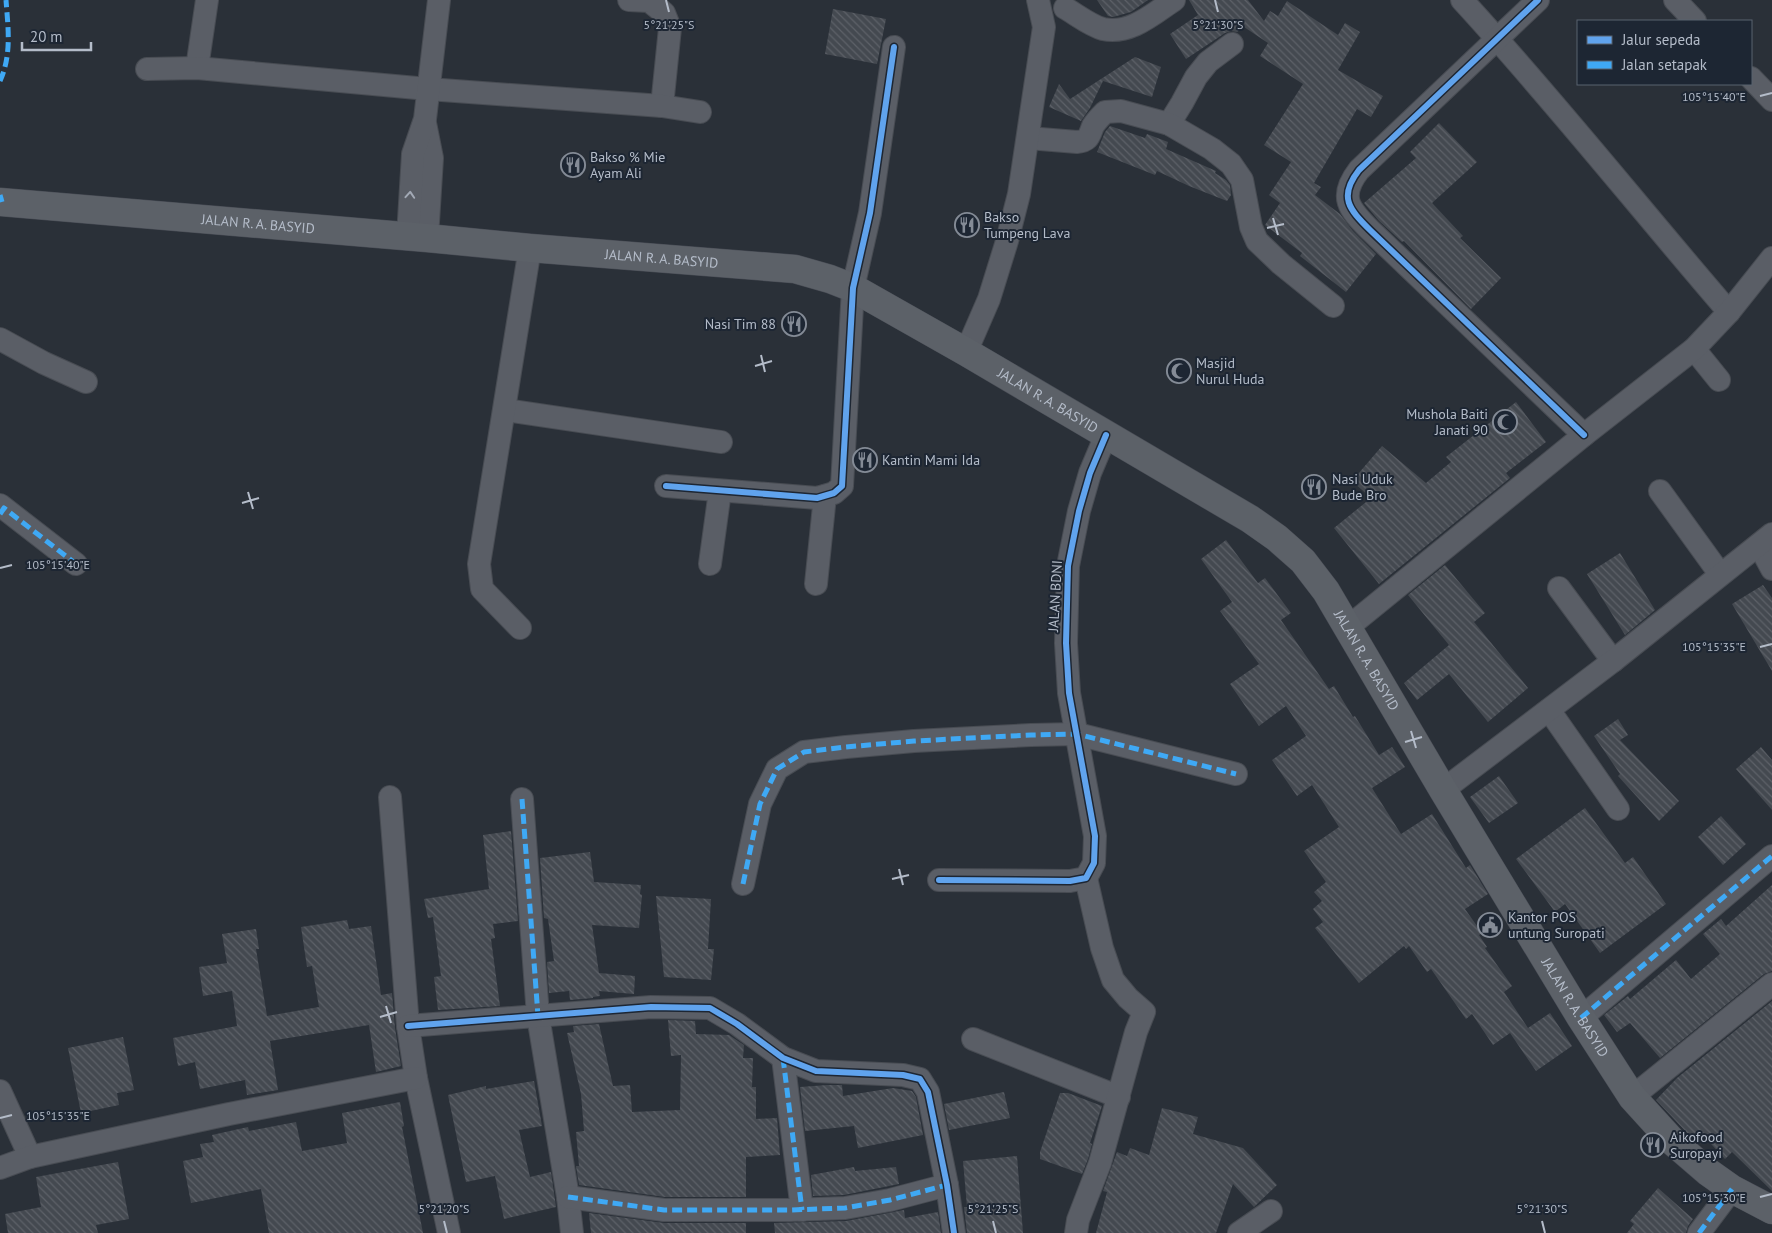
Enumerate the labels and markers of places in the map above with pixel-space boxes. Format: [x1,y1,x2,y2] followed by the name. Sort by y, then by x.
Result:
[590,148,665,182] place label: Bakso % Mie Ayam Ali
[560,152,586,178] restaurant icon: Bakso % Mie Ayam Ali
[984,208,1070,242] place label: Bakso Tumpeng Lava
[954,212,980,238] restaurant icon: Bakso Tumpeng Lava
[781,311,807,337] restaurant icon: Nasi Tim 88
[705,315,776,333] place label: Nasi Tim 88
[1196,354,1265,388] place label: Masjid Nurul Huda
[1166,358,1192,384] mosque icon: Masjid Nurul Huda
[1406,405,1488,439] place label: Mushola Baiti Janati 90
[1492,409,1518,435] mosque icon: Mushola Baiti Janati 90
[852,447,878,473] restaurant icon: Kantin Mami Ida
[882,451,980,469] place label: Kantin Mami Ida
[1332,470,1393,504] place label: Nasi Uduk Bude Bro
[1301,474,1327,500] restaurant icon: Nasi Uduk Bude Bro
[1508,908,1605,942] place label: Kantor POS untung Suropati
[1477,912,1503,938] public building icon: Kantor POS untung Suropati
[1670,1128,1723,1162] place label: Aikofood Suropayi
[1640,1132,1666,1158] restaurant icon: Aikofood Suropayi

